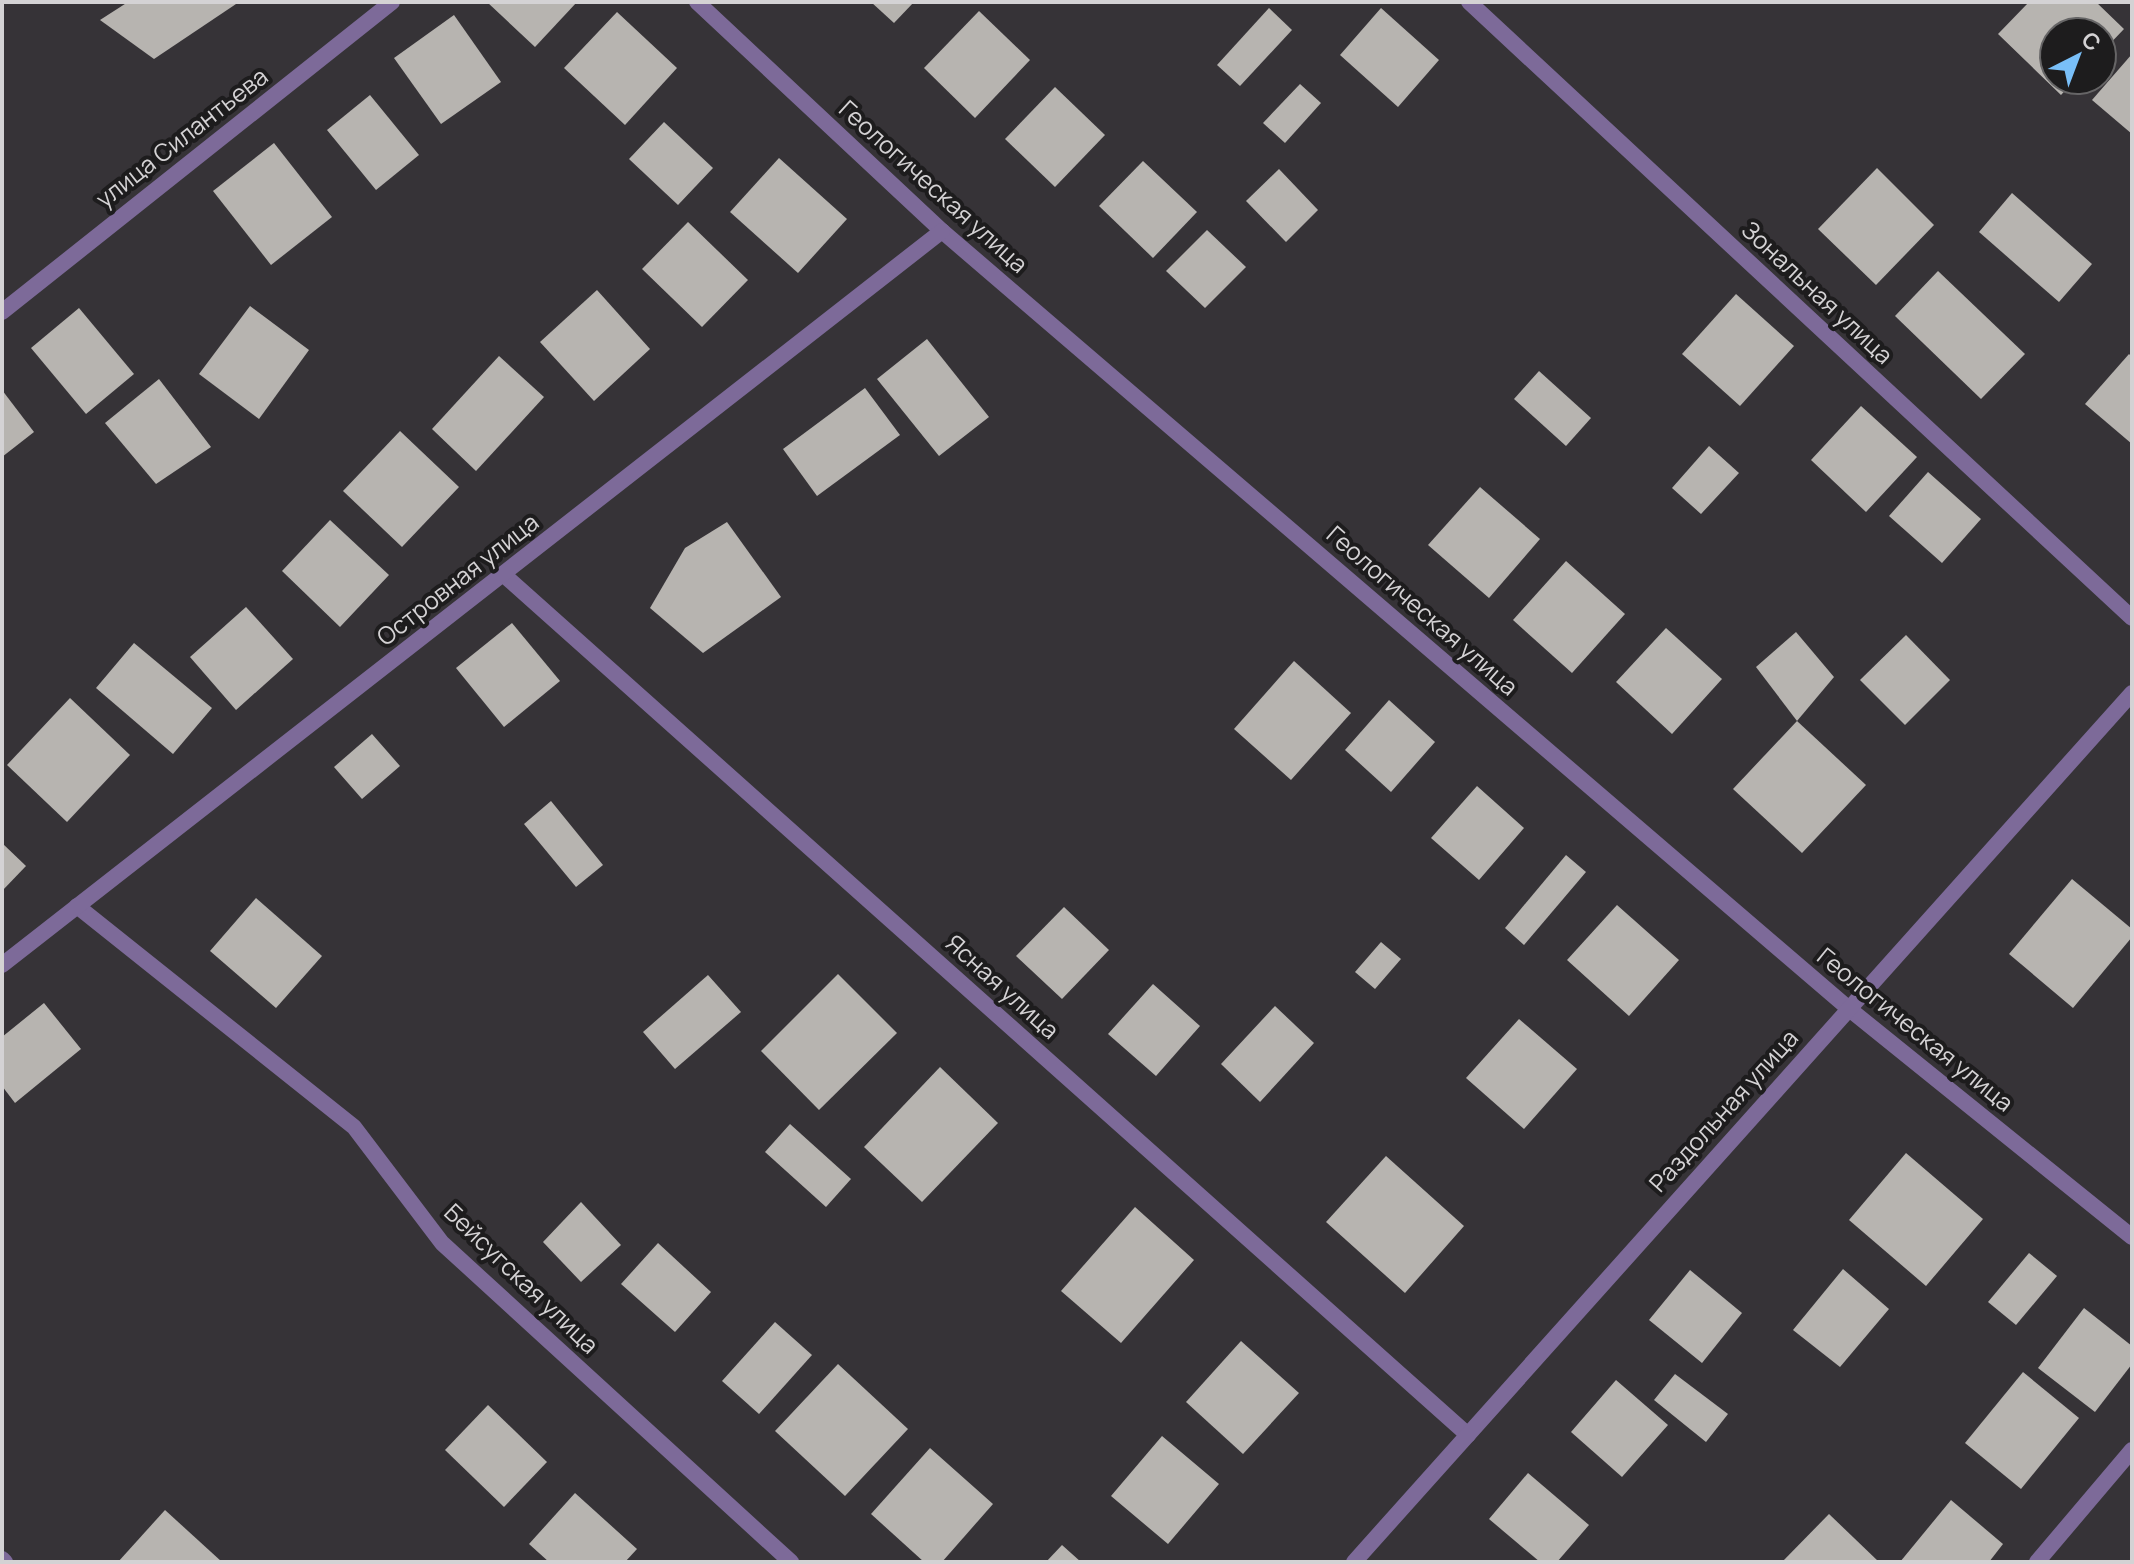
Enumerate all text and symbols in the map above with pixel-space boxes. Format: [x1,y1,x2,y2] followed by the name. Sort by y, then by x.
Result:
[2038,16,2118,96] north arrow
[2075,25,2107,58] text: С
[88,59,274,214] street label: улица Силантьева
[832,92,1036,280] street label: Геологическая улица
[1735,213,1901,371] street label: Зональная улица
[369,505,545,653] street label: Островная улица
[1320,518,1526,702] street label: Геологическая улица
[939,926,1067,1046] street label: Ясная улица
[1811,939,2021,1118] street label: Геологическая улица
[1641,1022,1805,1198] street label: Раздольная улица
[438,1196,606,1360] street label: Бейсугская улица

